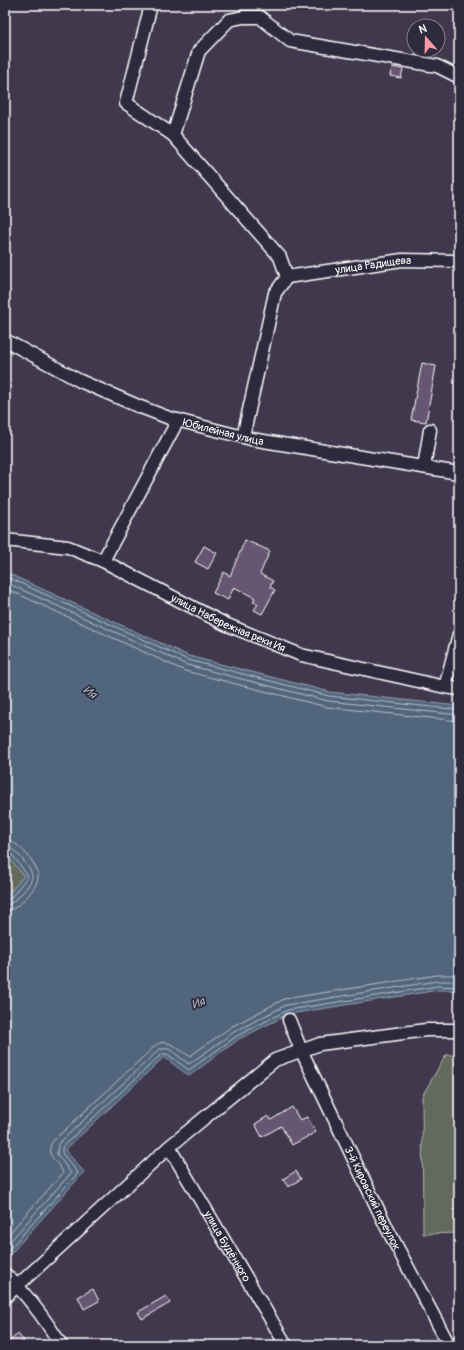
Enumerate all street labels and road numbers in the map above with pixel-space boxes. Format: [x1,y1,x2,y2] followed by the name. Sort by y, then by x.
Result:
[333,254,411,277] street label: улица Радищева
[181,416,265,448] street label: Юбилейная улица
[168,591,287,655] street label: улица Набережная реки Ия
[342,1144,404,1253] street label: 3-й Кировский переулок
[201,1208,253,1284] street label: улица Будённого

